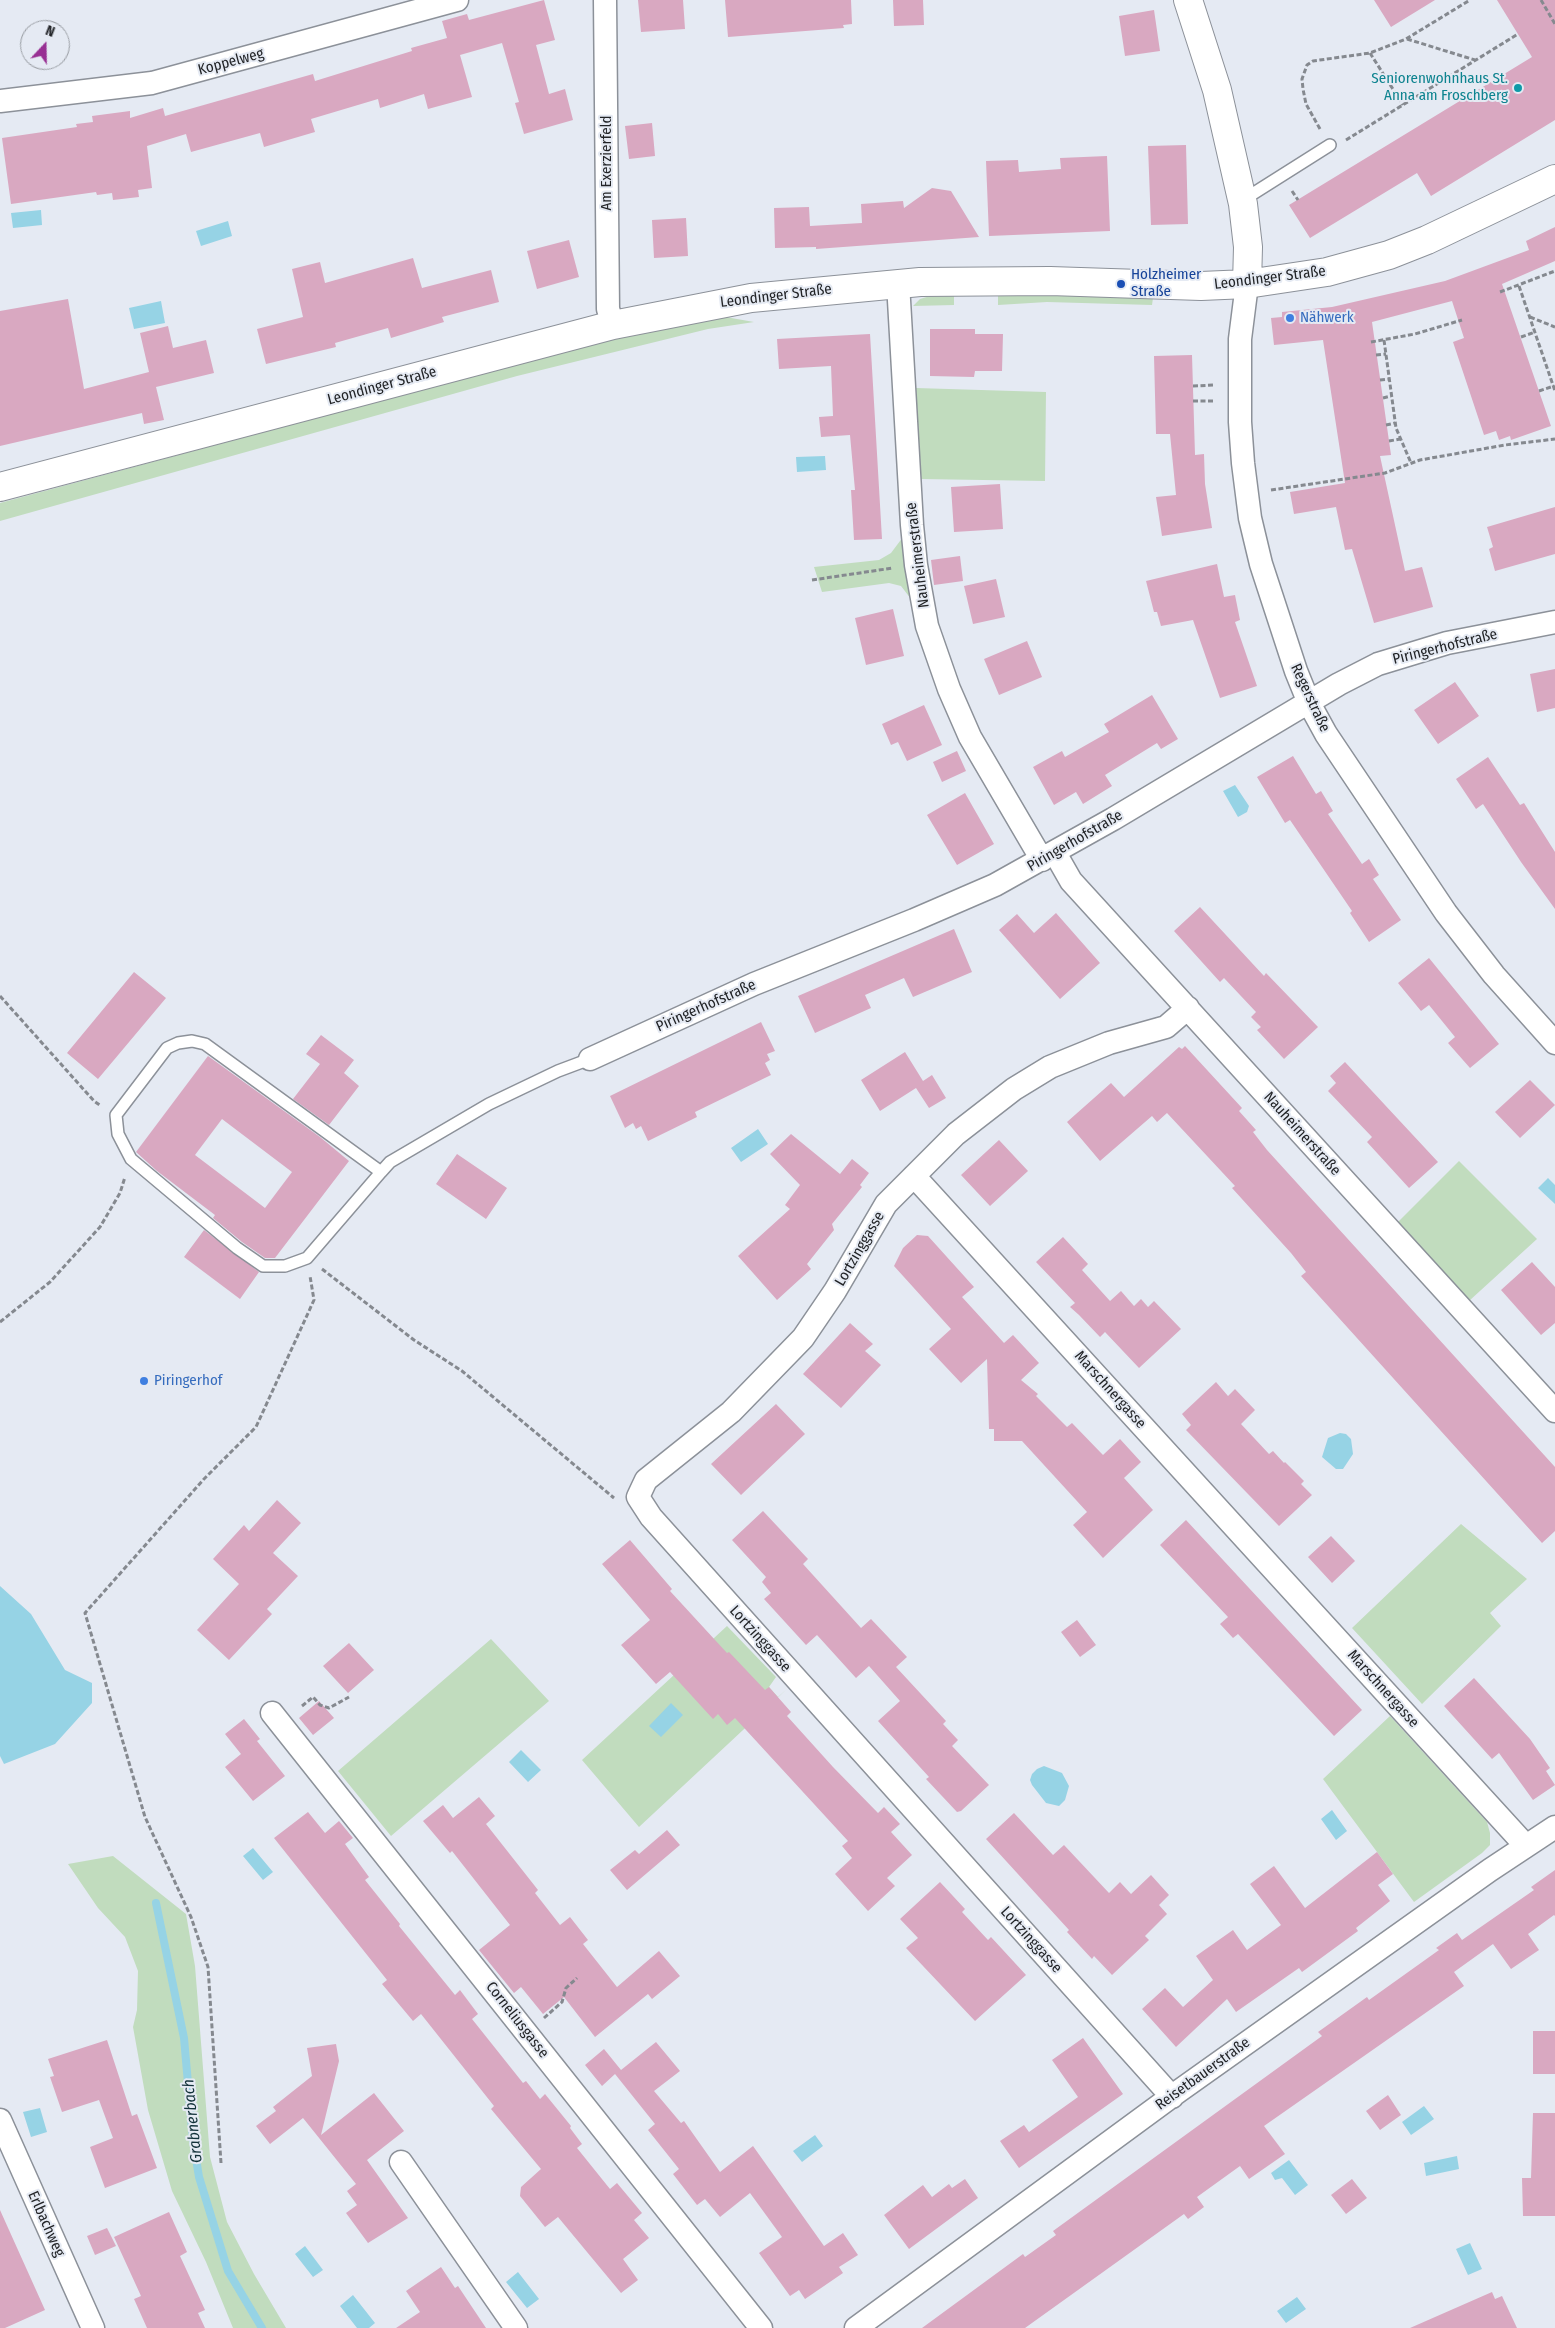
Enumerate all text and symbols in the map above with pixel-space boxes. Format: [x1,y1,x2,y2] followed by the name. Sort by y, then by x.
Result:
[20,20,70,70] north arrow
[43,22,57,41] text: N
[196,45,266,79] street label: Koppelweg
[1371,70,1508,105] place label: Seniorenwohnhaus St. Anna am Froschberg
[1512,82,1524,94] marker: Seniorenwohnhaus St. Anna am Froschberg
[598,115,616,211] street label: Am Exerzierfeld
[1213,262,1327,294] street label: Leondinger Straße
[1131,266,1201,301] place label: Holzheimer Straße
[1115,278,1127,290] marker: Holzheimer Straße
[719,280,833,312] street label: Leondinger Straße
[1300,309,1354,327] place label: Nähwerk
[1284,312,1296,324] marker: Nähwerk
[326,363,438,409] street label: Leondinger Straße
[903,501,933,609] street label: Nauheimerstraße
[1391,625,1499,669] street label: Piringerhofstraße
[1286,661,1334,735] street label: Regerstraße
[1024,806,1126,876] street label: Piringerhofstraße
[653,976,759,1036] street label: Piringerhofstraße
[1260,1089,1344,1179] street label: Nauheimerstraße
[831,1209,889,1289] street label: Lortzinggasse
[1070,1347,1150,1433] street label: Marschnergasse
[154,1372,222,1390] place label: Piringerhof
[138,1375,150,1387] marker: Piringerhof
[726,1602,794,1676] street label: Lortzinggasse
[1343,1646,1423,1732] street label: Marschnergasse
[997,1903,1065,1977] street label: Lortzinggasse
[482,1978,552,2062] street label: Corneliusgasse
[1152,2034,1254,2114] street label: Reisetbauerstraße
[179,2078,207,2164] water label: Grabnerbach
[24,2188,68,2260] street label: Erlbachweg

